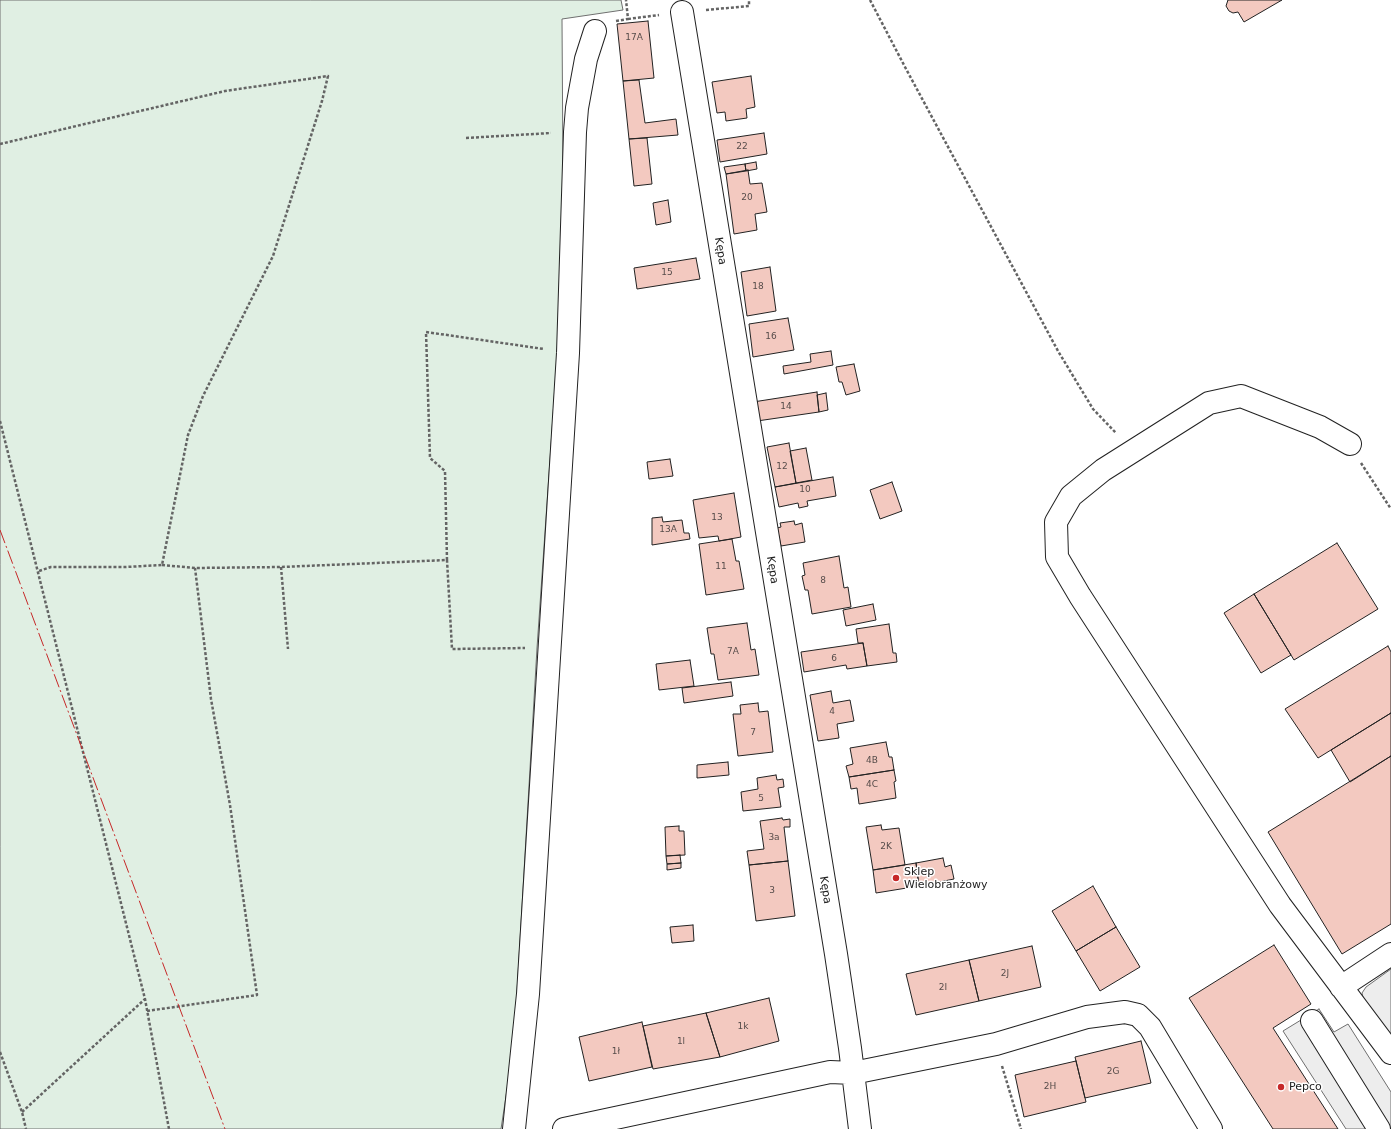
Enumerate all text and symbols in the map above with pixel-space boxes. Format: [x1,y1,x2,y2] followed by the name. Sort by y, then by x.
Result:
[625,33,643,43] house number: 17A
[736,142,748,152] house number: 22
[741,193,753,203] house number: 20
[711,236,729,266] street label: Kępa
[661,268,673,278] house number: 15
[752,282,764,292] house number: 18
[765,332,777,342] house number: 16
[780,402,792,412] house number: 14
[776,462,788,472] house number: 12
[799,485,811,495] house number: 10
[711,513,723,523] house number: 13
[659,525,677,535] house number: 13A
[763,555,781,585] street label: Kępa
[715,562,727,572] house number: 11
[820,576,826,586] house number: 8
[727,647,739,657] house number: 7A
[831,654,837,664] house number: 6
[829,707,835,717] house number: 4
[750,728,756,738] house number: 7
[866,756,878,766] house number: 4B
[866,780,878,790] house number: 4C
[758,794,764,804] house number: 5
[768,833,780,843] house number: 3a
[880,842,892,852] house number: 2K
[904,865,987,891] place label: Sklep Wielobranżowy
[891,873,901,883] marker: Sklep Wielobranżowy
[816,875,834,905] street label: Kępa
[769,886,775,896] house number: 3
[1001,969,1009,979] house number: 2J
[939,983,947,993] house number: 2I
[738,1022,748,1032] house number: 1k
[677,1037,685,1047] house number: 1l
[612,1047,620,1057] house number: 1ł
[1107,1067,1119,1077] house number: 2G
[1289,1080,1322,1094] place label: Pepco
[1044,1082,1056,1092] house number: 2H
[1276,1082,1286,1092] marker: Pepco

